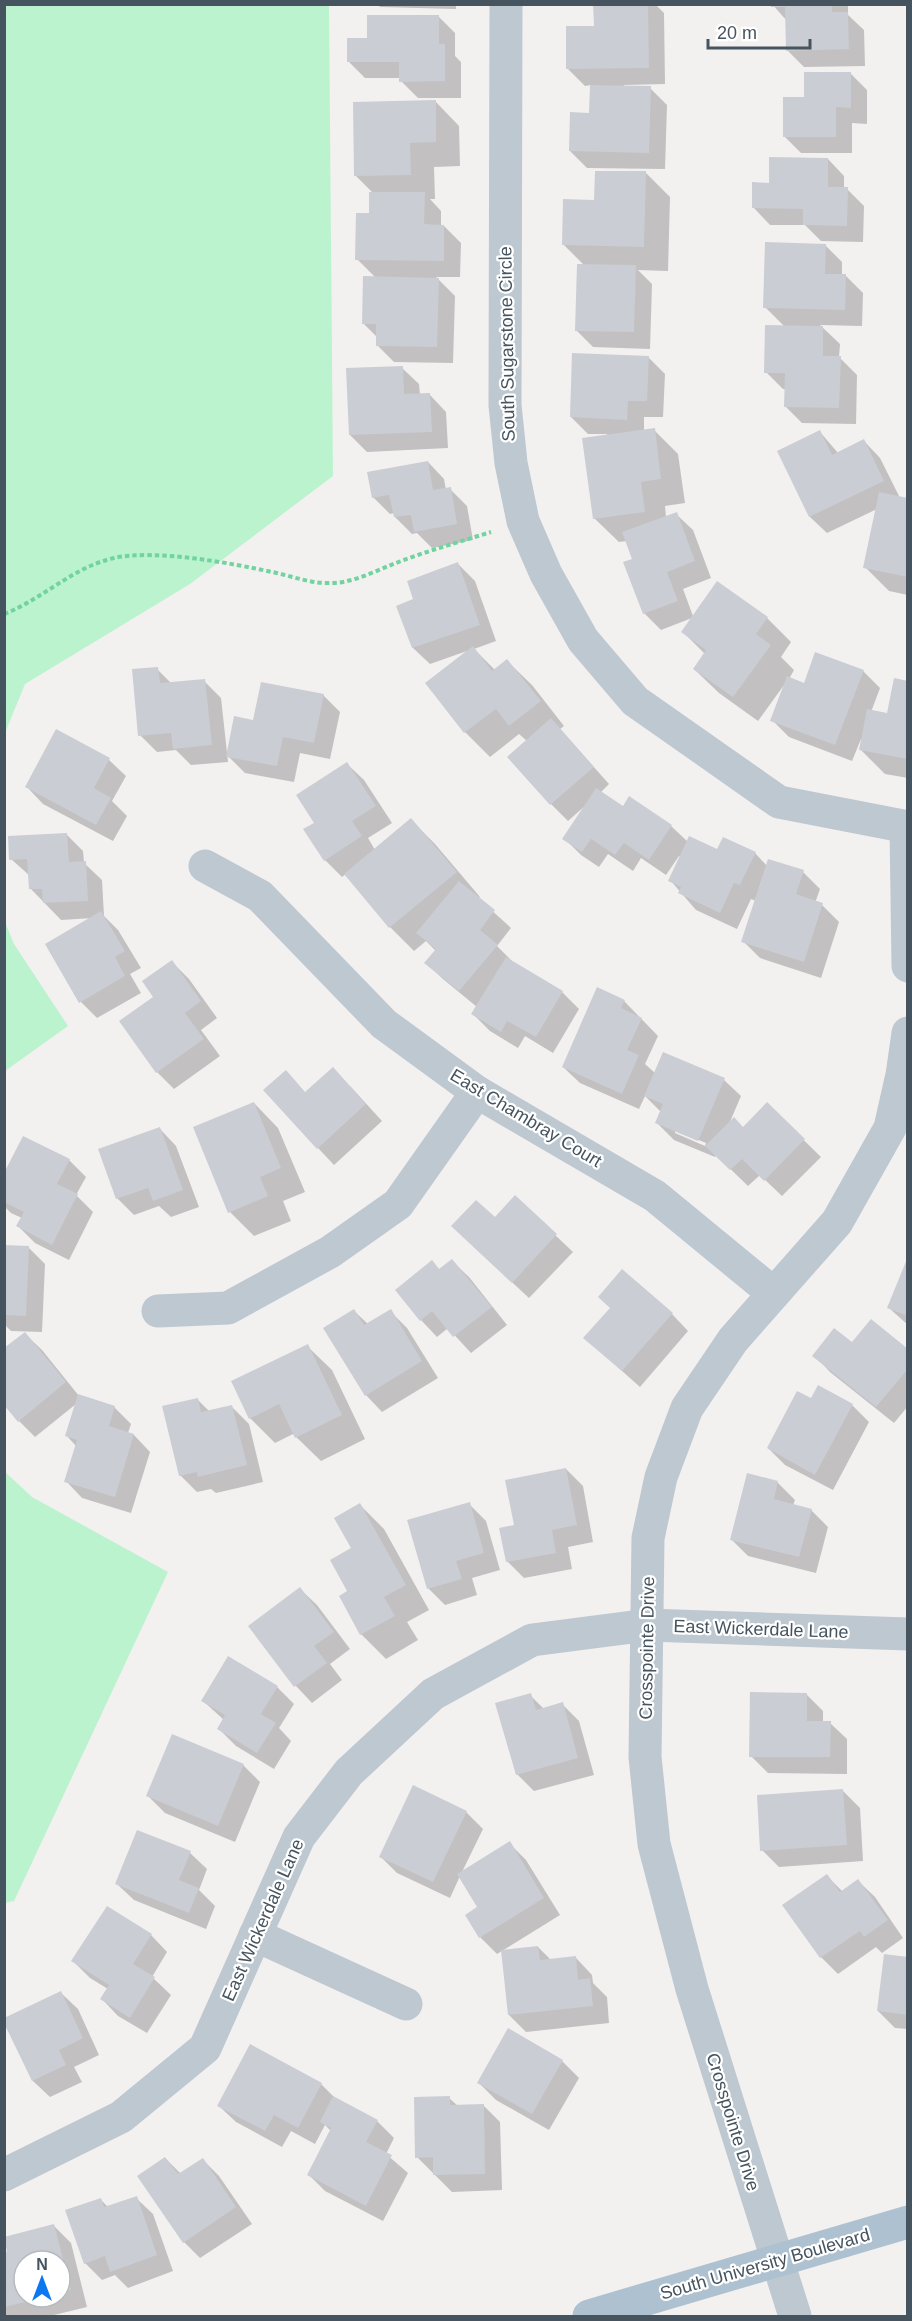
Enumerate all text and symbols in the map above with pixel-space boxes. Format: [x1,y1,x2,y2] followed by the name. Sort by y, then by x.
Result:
[708,12,810,50] scale bar
[717,23,757,43] text: 20 m
[495,246,519,442] street label: South Sugarstone Circle
[447,1065,605,1171] street label: East Chambray Court
[636,1576,658,1720] street label: Crosspointe Drive
[673,1616,849,1642] street label: East Wickerdale Lane
[218,1836,308,2004] street label: East Wickerdale Lane
[703,2051,763,2193] street label: Crosspointe Drive
[658,2224,872,2304] street label: South University Boulevard
[12,2249,72,2309] north arrow
[36,2256,48,2273] text: N

